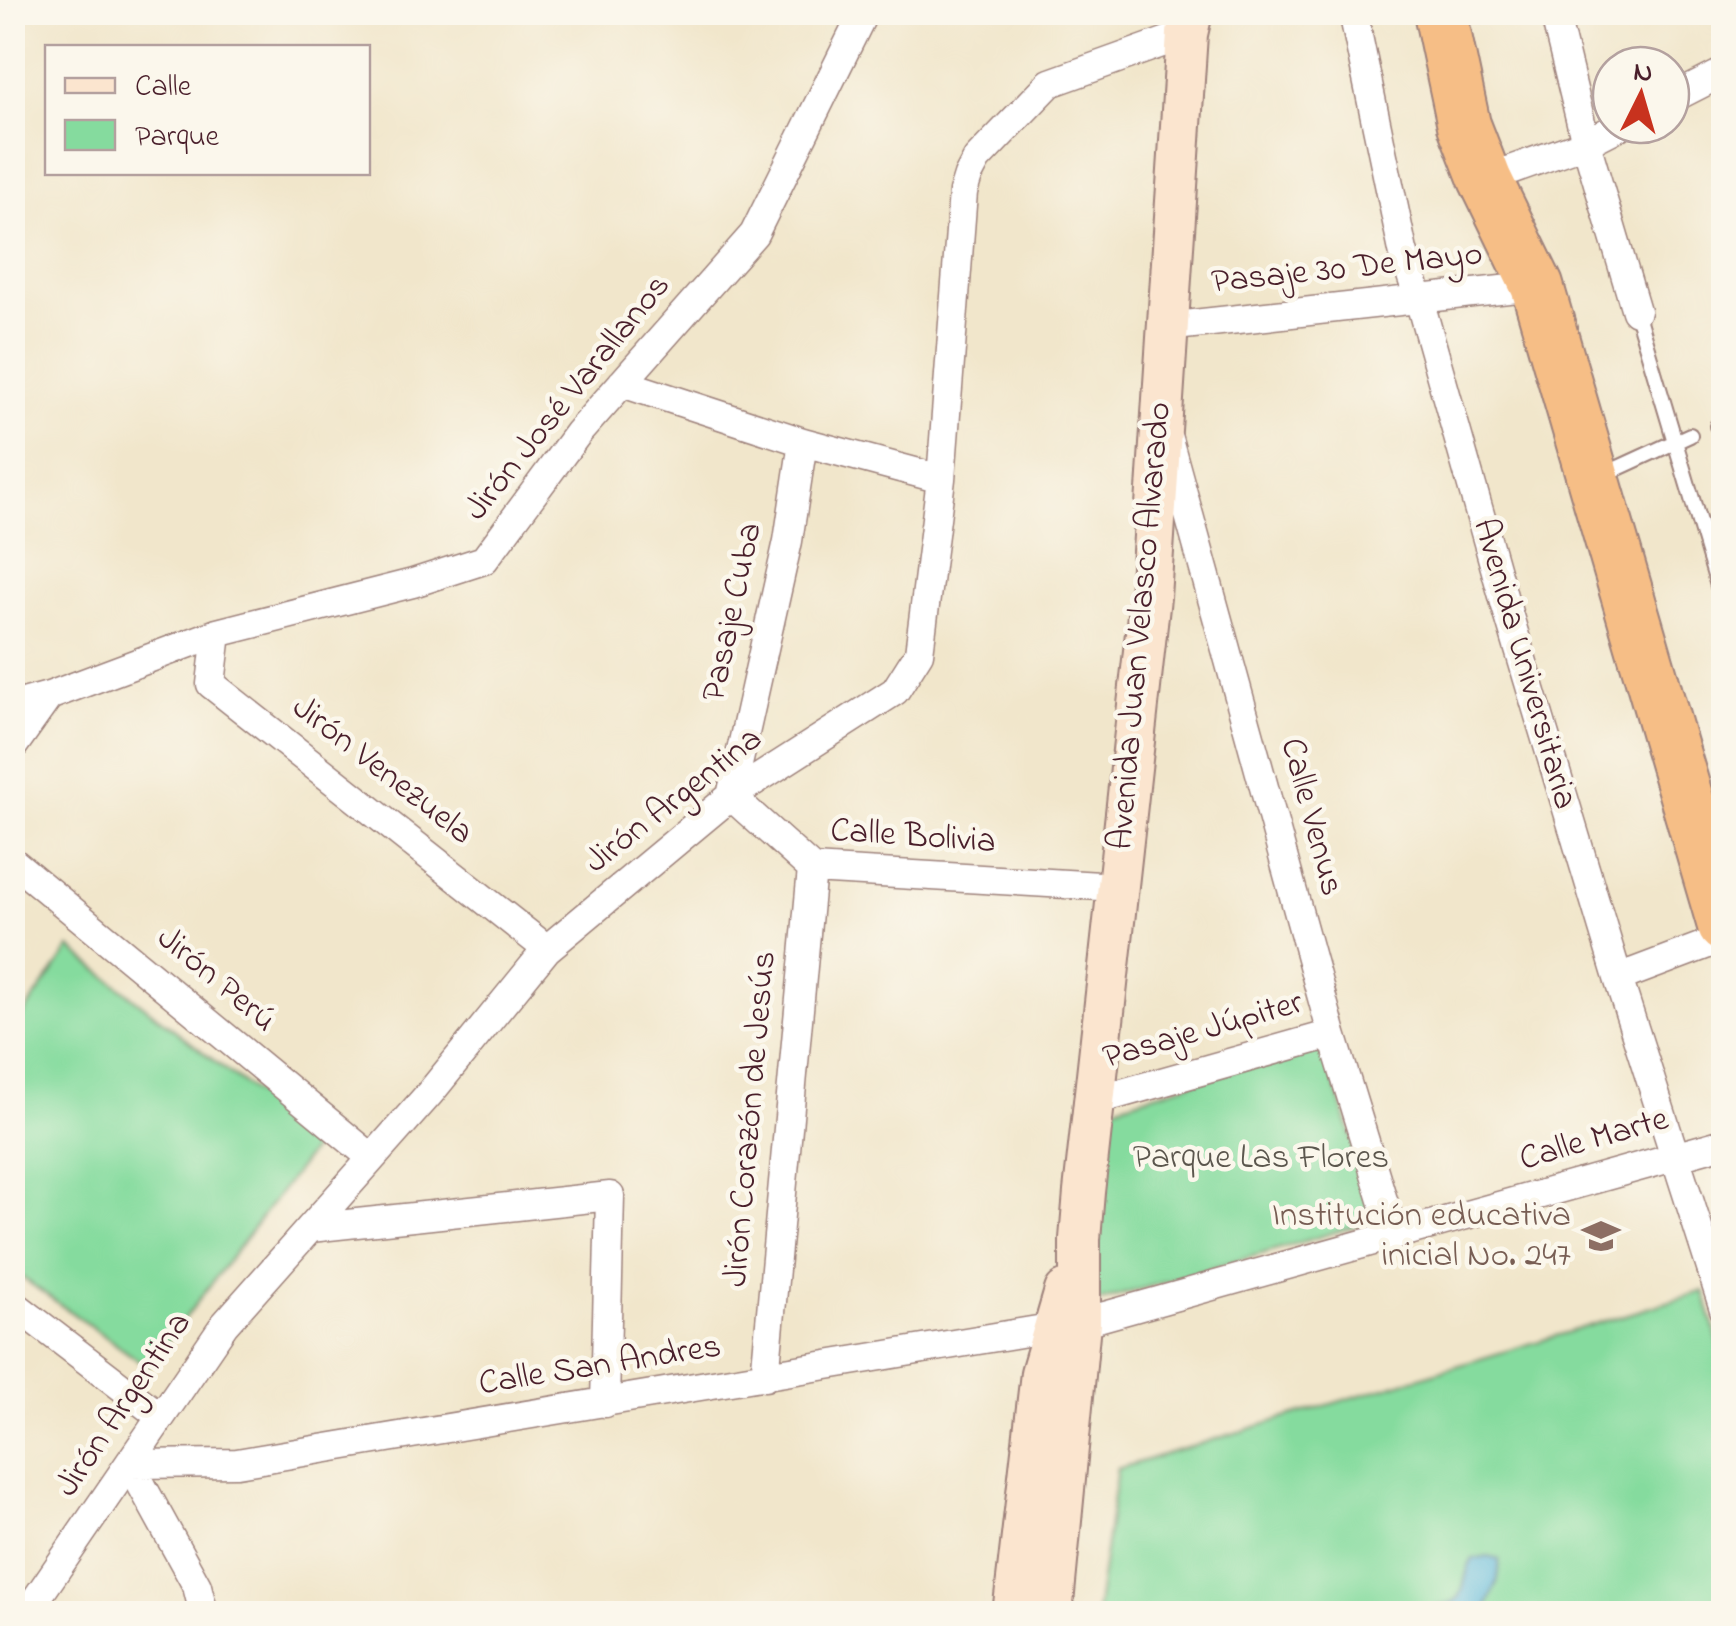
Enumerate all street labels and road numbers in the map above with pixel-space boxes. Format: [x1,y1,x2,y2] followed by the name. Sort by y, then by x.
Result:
[1209,229,1485,309] street label: Pasaje 30 De Mayo
[452,263,684,533] street label: Jirón José Varallanos
[1096,400,1186,852] street label: Avenida Juan Velasco Alvarado
[1458,513,1590,815] street label: Avenida Universitaria
[689,518,777,706] street label: Pasaje Cuba
[280,684,484,858] street label: Jirón Venezuela
[574,715,774,887] street label: Jirón Argentina
[1265,732,1357,902] street label: Calle Venus
[828,806,998,868] street label: Calle Bolivia
[145,914,287,1046] street label: Jirón Perú
[711,949,791,1289] street label: Jirón Corazón de Jesús
[1097,978,1309,1084] street label: Pasaje Júpiter
[1514,1094,1675,1186] street label: Calle Marte
[43,1302,205,1508] street label: Jirón Argentina
[475,1322,725,1410] street label: Calle San Andres

